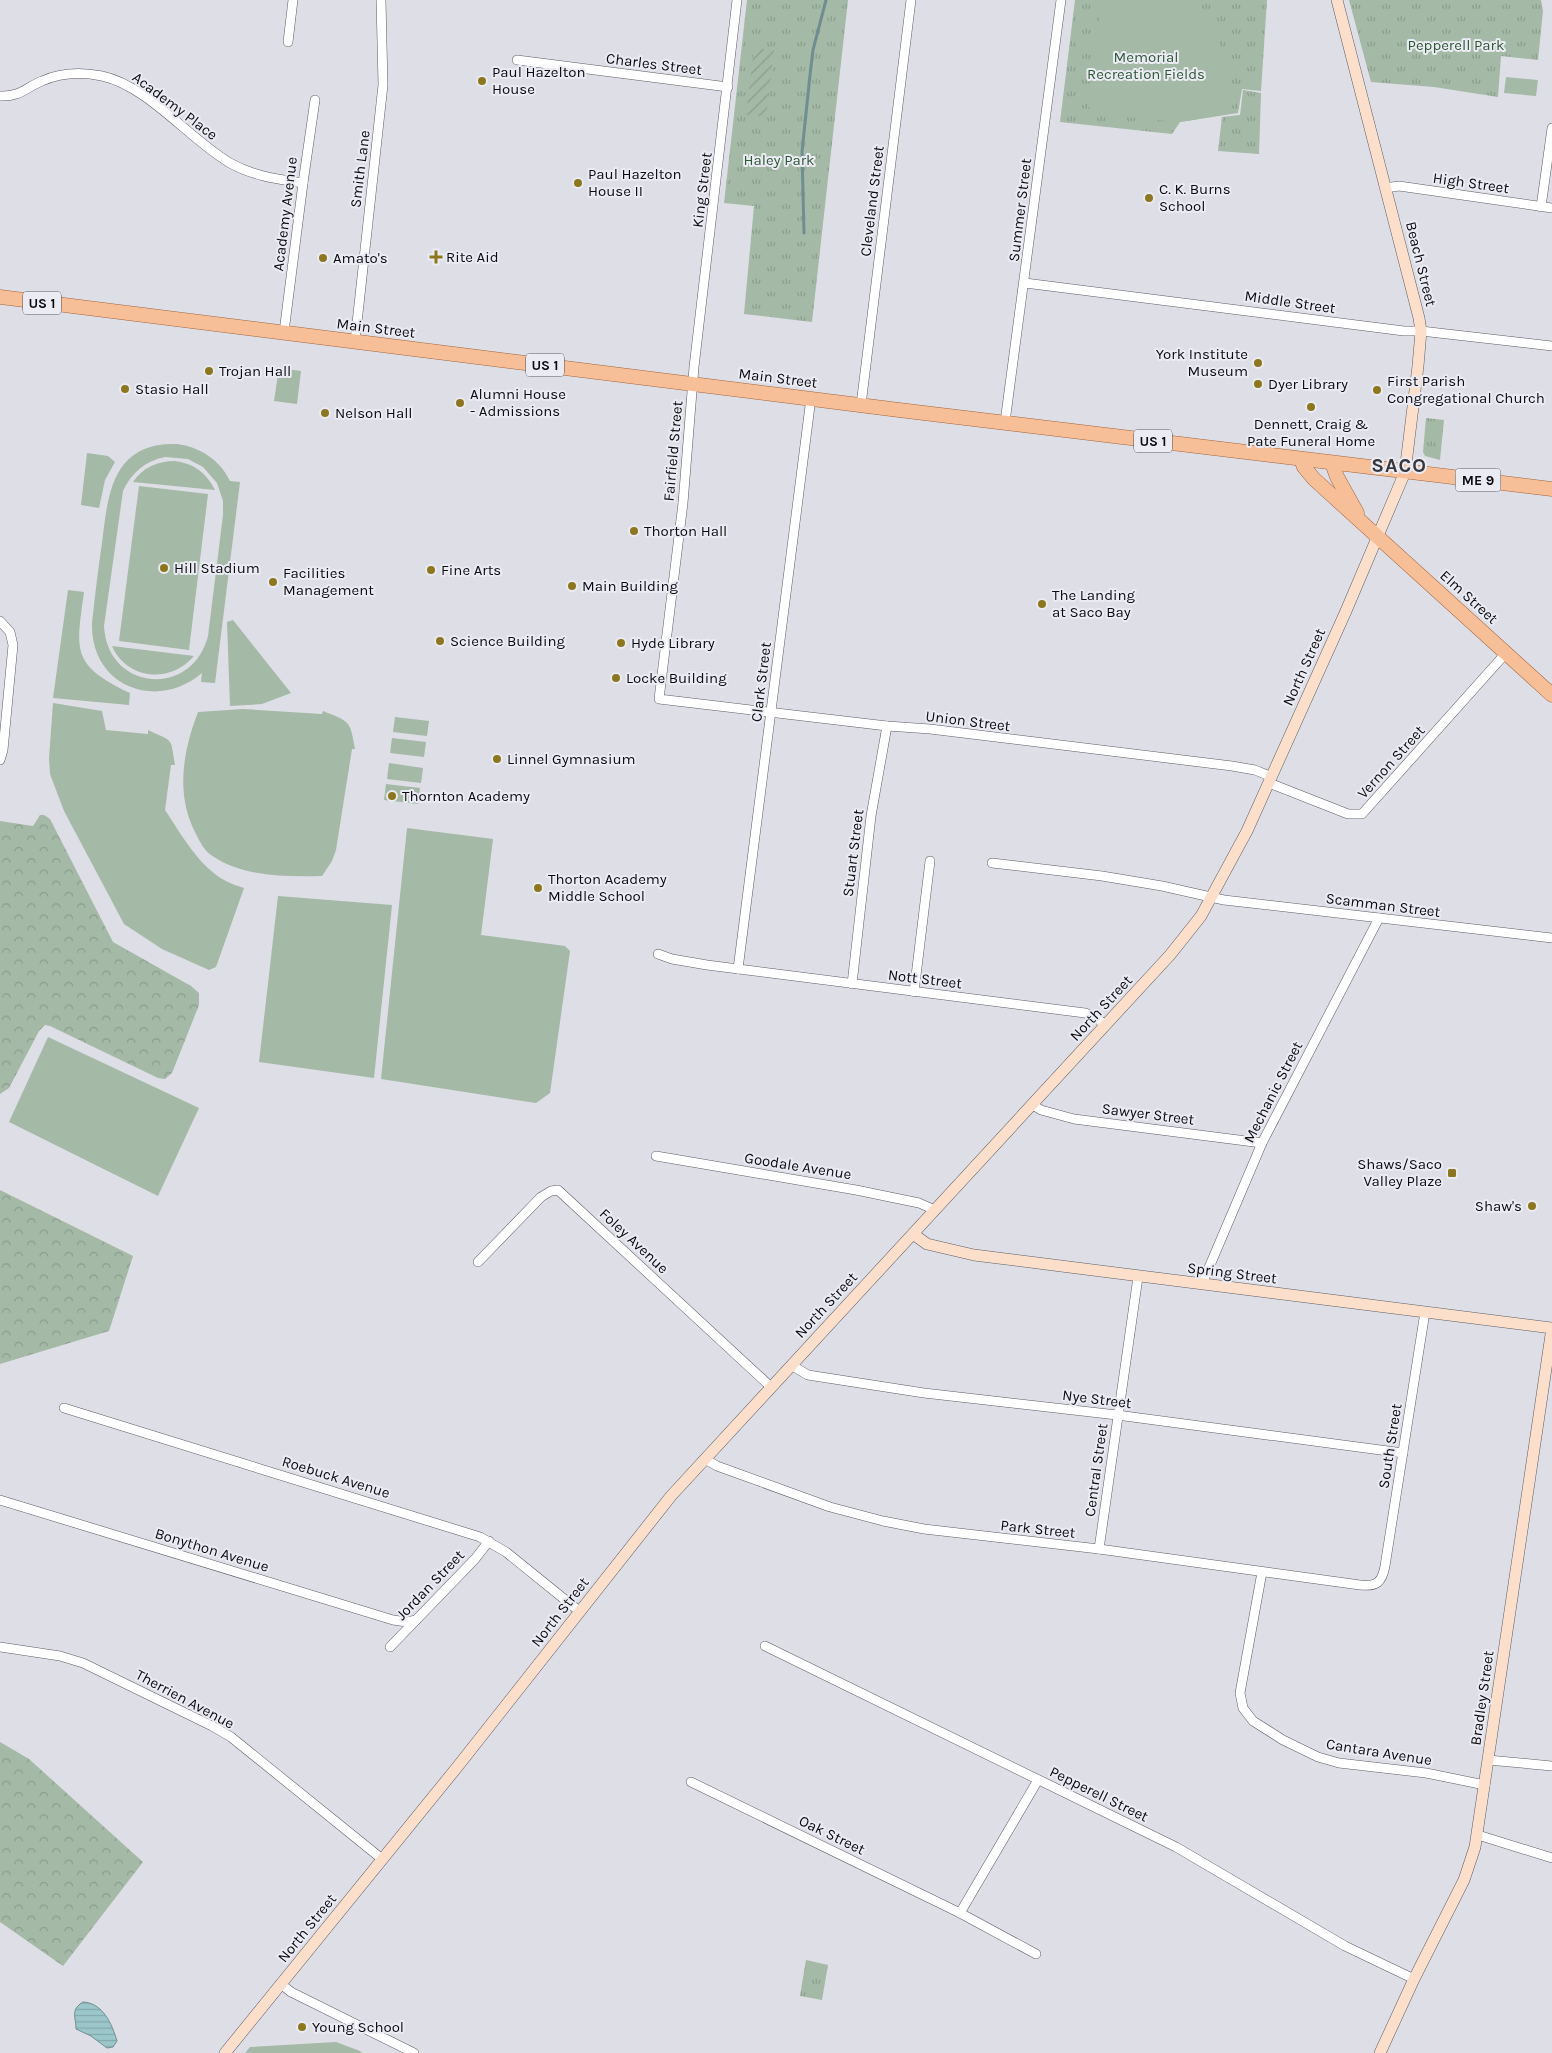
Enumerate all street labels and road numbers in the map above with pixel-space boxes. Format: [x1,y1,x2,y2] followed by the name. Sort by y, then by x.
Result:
[605,49,703,79] street label: Charles Street
[129,68,221,144] street label: Academy Place
[346,129,374,209] street label: Smith Lane
[856,144,888,257] street label: Cleveland Street
[688,151,716,229] street label: King Street
[269,156,301,272] street label: Academy Avenue
[1005,157,1035,263] street label: Summer Street
[1432,169,1511,197] street label: High Street
[1402,220,1440,309] street label: Beach Street
[1243,287,1337,317] street label: Middle Street
[23,292,61,314] road number: US 1
[336,314,417,342] street label: Main Street
[526,354,564,376] road number: US 1
[738,364,819,392] street label: Main Street
[660,400,686,502] street label: Fairfield Street
[1134,430,1172,452] road number: US 1
[1456,468,1500,492] road number: ME 9
[1436,566,1502,628] street label: Elm Street
[1279,625,1329,709] street label: North Street
[747,641,775,723] street label: Clark Street
[925,707,1012,735] street label: Union Street
[1353,721,1429,802] street label: Vernon Street
[839,808,867,898] street label: Stuart Street
[1325,889,1442,921] street label: Scamman Street
[887,966,963,993] street label: Nott Street
[1066,971,1136,1045] street label: North Street
[1240,1038,1306,1146] street label: Mechanic Street
[1101,1099,1196,1129] street label: Sawyer Street
[743,1149,853,1183] street label: Goodale Avenue
[596,1205,672,1277] street label: Foley Avenue
[1186,1259,1278,1287] street label: Spring Street
[791,1268,861,1342] street label: North Street
[1061,1386,1133,1412] street label: Nye Street
[1374,1402,1406,1490] street label: South Street
[1081,1422,1112,1518] street label: Central Street
[280,1452,392,1502] street label: Roebuck Avenue
[1000,1516,1077,1542] street label: Park Street
[153,1524,271,1576] street label: Bonython Avenue
[392,1546,468,1624] street label: Jordan Street
[527,1573,593,1650] street label: North Street
[1466,1649,1498,1747] street label: Bradley Street
[133,1665,237,1733] street label: Therrien Avenue
[1325,1735,1433,1769] street label: Cantara Avenue
[1047,1762,1152,1826] street label: Pepperell Street
[796,1811,868,1859] street label: Oak Street
[274,1890,340,1966] street label: North Street

